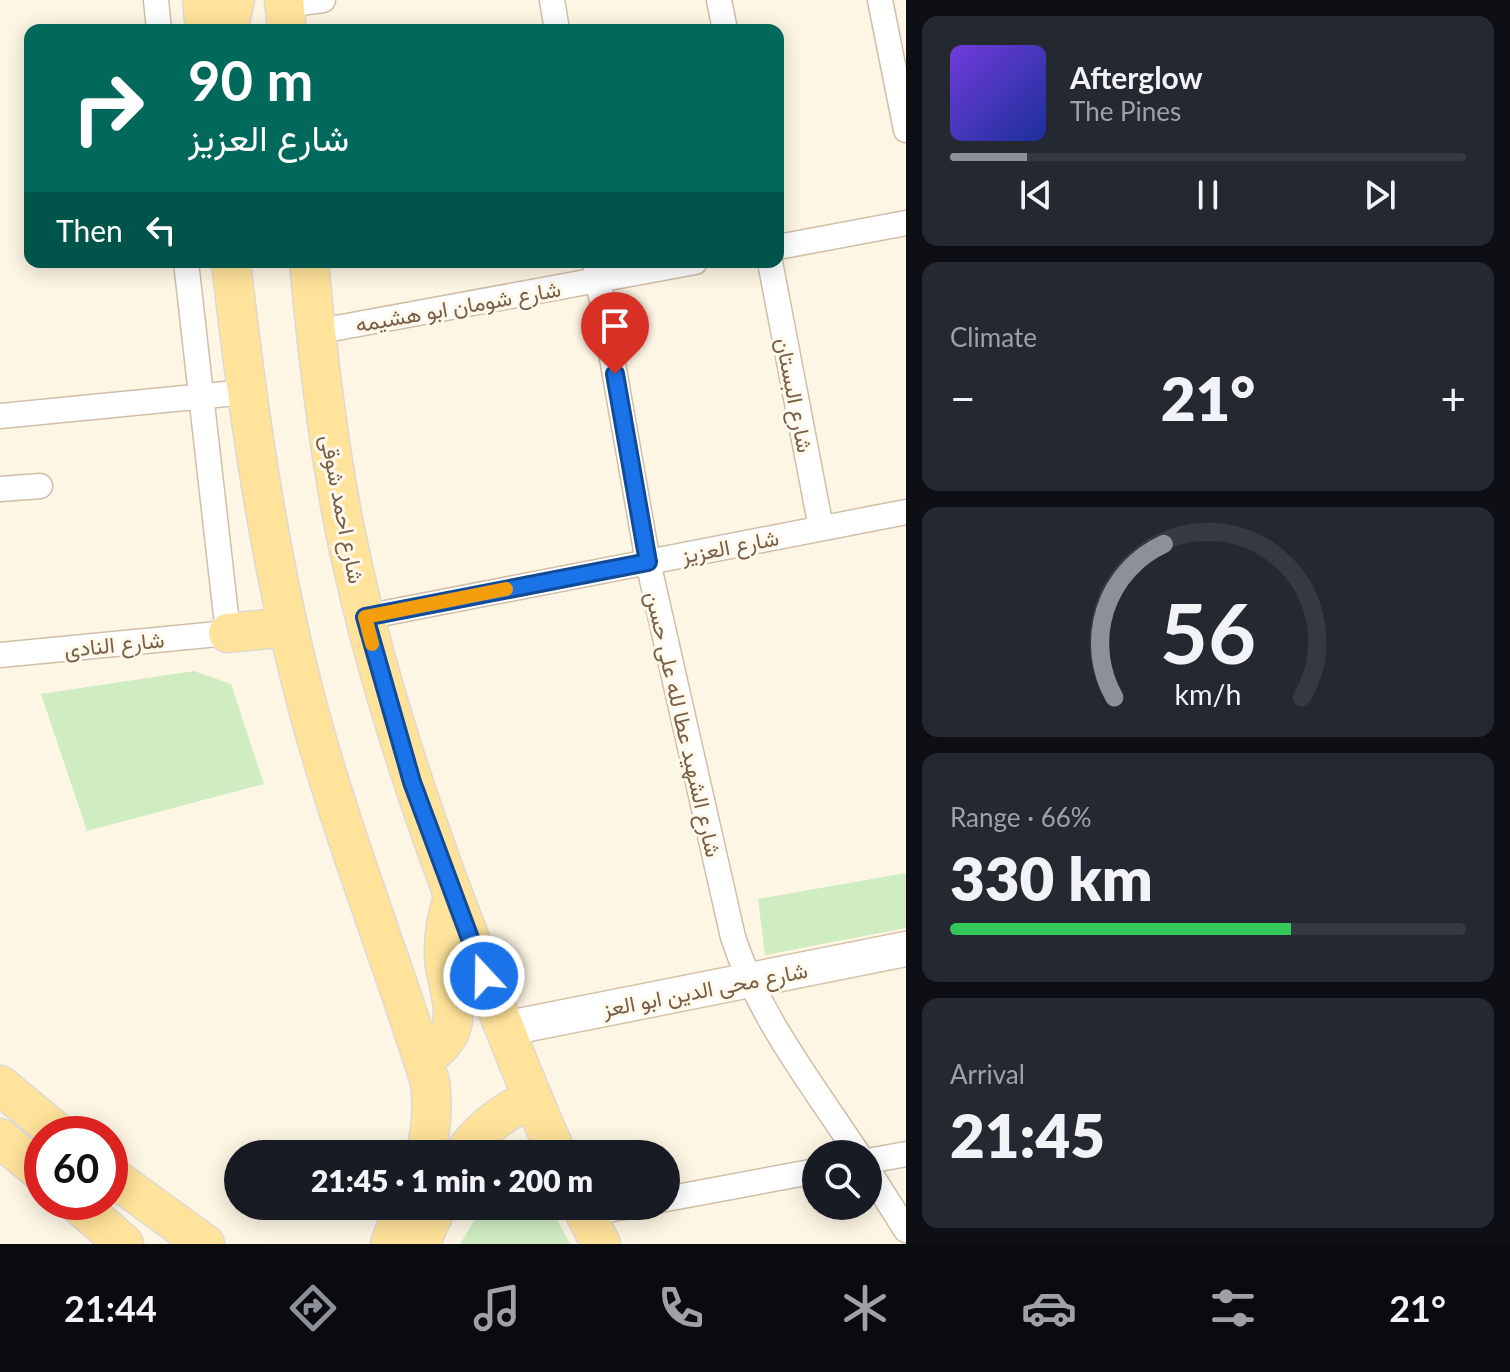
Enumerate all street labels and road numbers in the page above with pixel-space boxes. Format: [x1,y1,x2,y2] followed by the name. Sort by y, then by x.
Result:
[353,275,563,339] street label: شارع شومان ابو هشيمه
[769,335,819,455] street label: شارع البستان
[313,432,371,586] street label: شارع احمد شوقى
[678,523,781,571] street label: شارع العزيز
[638,589,728,860] street label: شارع الشهيد عطا لله على حسن
[63,625,166,665] street label: شارع النادى
[599,956,810,1024] street label: شارع محى الدين ابو العز

